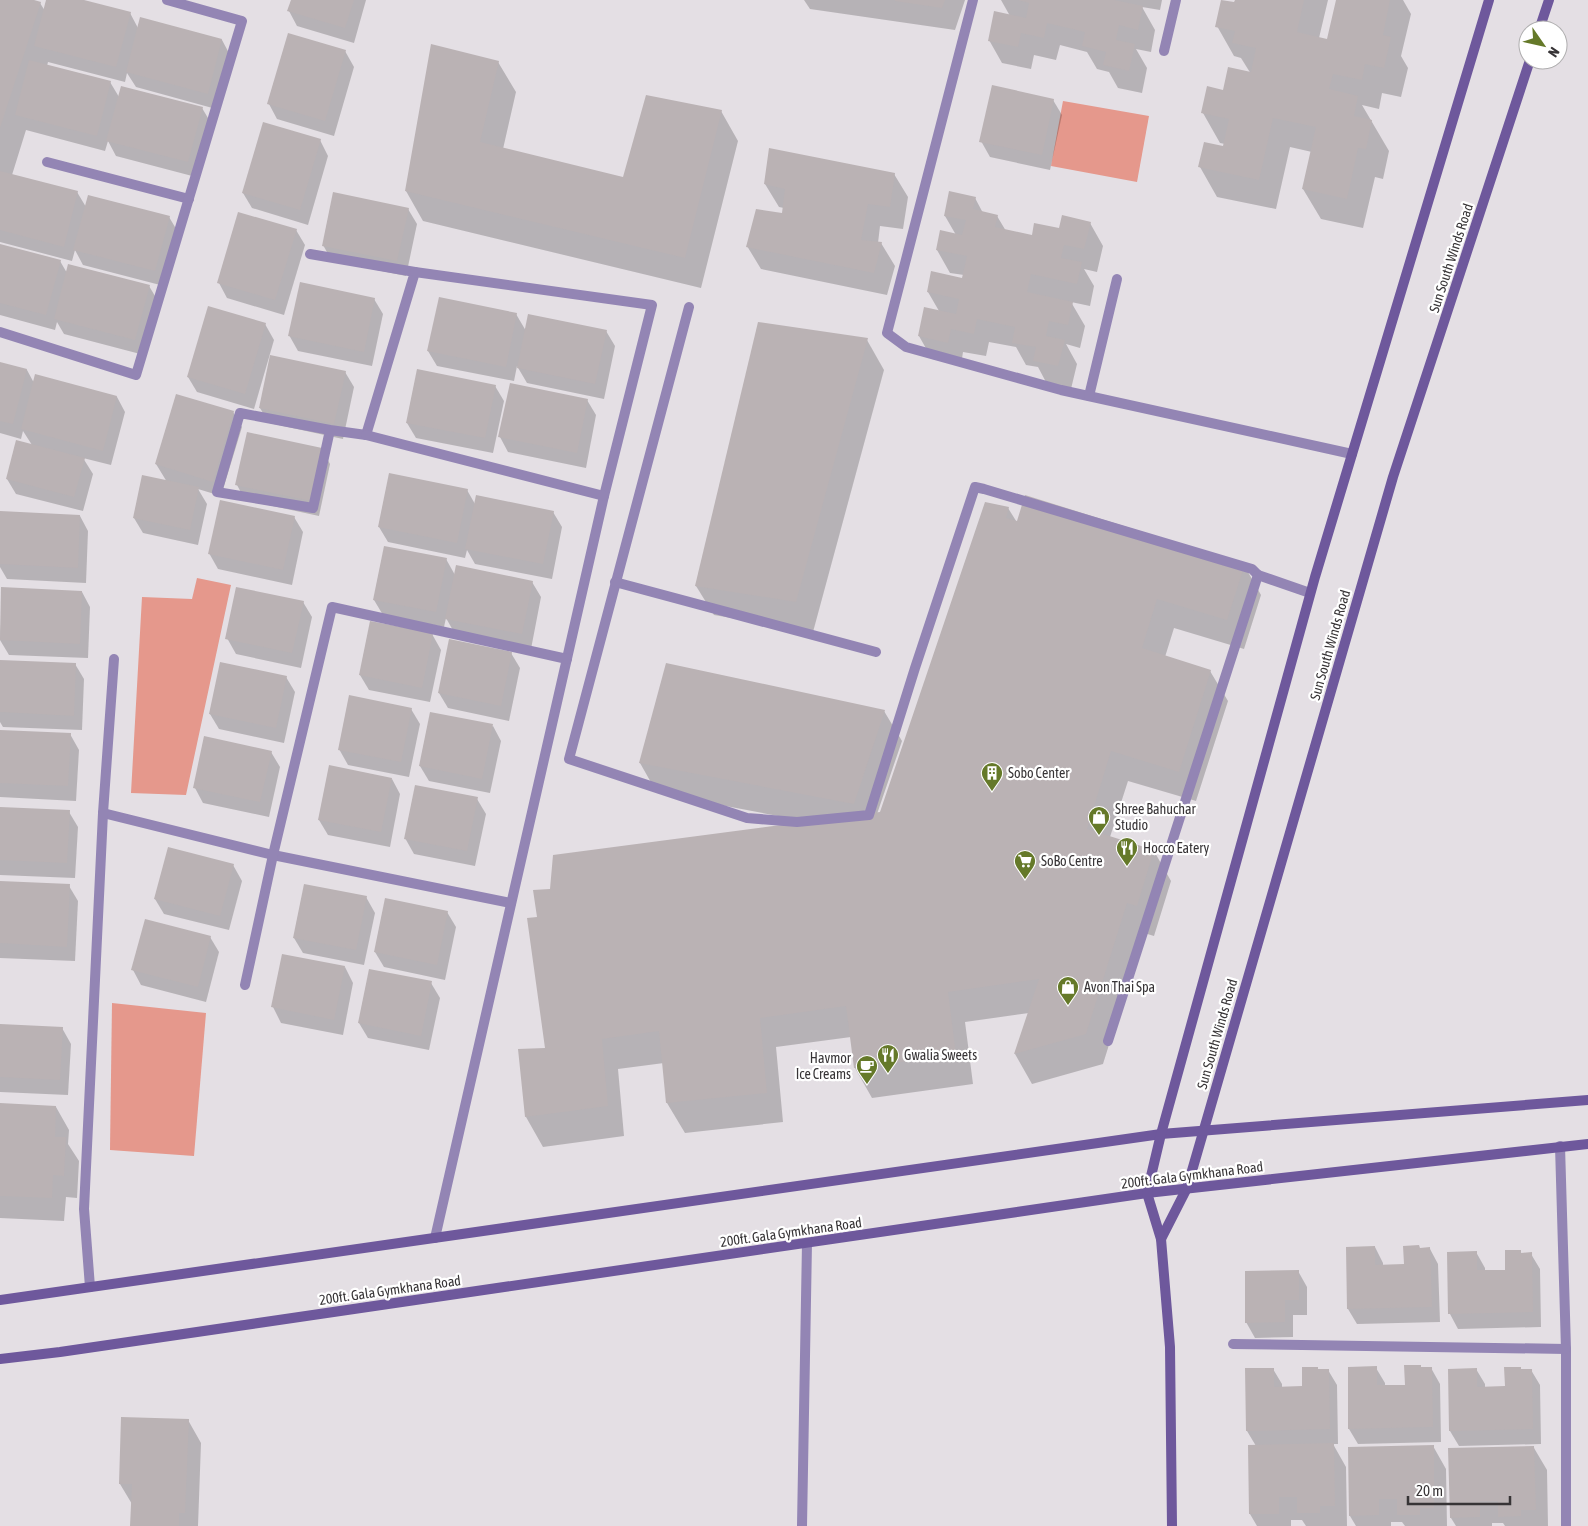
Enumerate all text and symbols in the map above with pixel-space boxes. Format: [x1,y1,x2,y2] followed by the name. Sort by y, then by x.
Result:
[1518,20,1568,70] north arrow
[1545,44,1563,60] text: N
[1426,201,1476,315] street label: Sun South Winds Road
[1307,588,1353,702] street label: Sun South Winds Road
[980,761,1004,792] building icon: Sobo Center
[1008,765,1070,781] place label: Sobo Center
[1115,801,1197,833] place label: Shree Bahuchar Studio
[1087,805,1111,836] shop icon: Shree Bahuchar Studio
[1115,836,1139,867] restaurant icon: Hocco Eatery
[1143,840,1209,856] place label: Hocco Eatery
[1013,849,1037,880] supermarket icon: SoBo Centre
[1041,853,1103,869] place label: SoBo Centre
[1056,975,1080,1006] shop icon: Avon Thai Spa
[1194,977,1240,1091] street label: Sun South Winds Road
[1084,979,1155,995] place label: Avon Thai Spa
[876,1043,900,1074] restaurant icon: Gwalia Sweets
[904,1047,977,1063] place label: Gwalia Sweets
[796,1050,852,1082] place label: Havmor Ice Creams
[855,1054,879,1085] cafe icon: Havmor Ice Creams
[1120,1158,1264,1192] street label: 200ft. Gala Gymkhana Road
[719,1214,863,1250] street label: 200ft. Gala Gymkhana Road
[318,1272,462,1308] street label: 200ft. Gala Gymkhana Road
[1408,1474,1510,1506] scale bar
[1416,1482,1443,1499] text: 20 m

